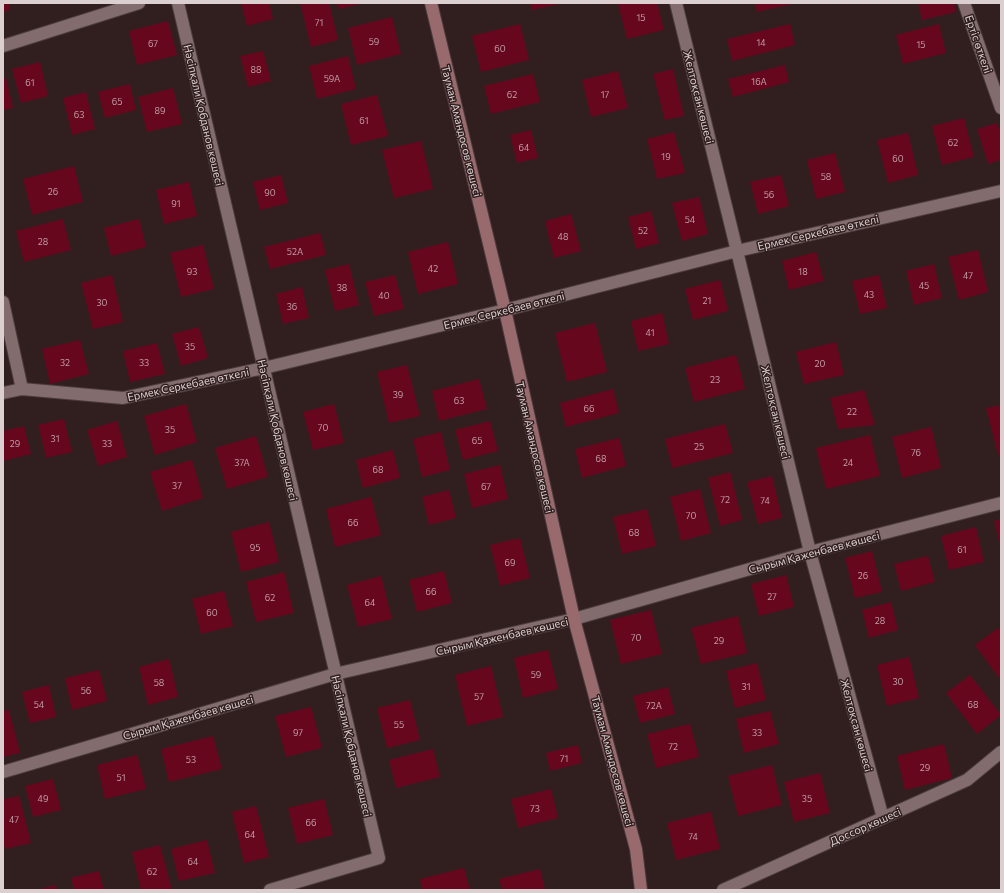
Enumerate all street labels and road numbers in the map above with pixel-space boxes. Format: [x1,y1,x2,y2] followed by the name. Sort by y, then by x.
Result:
[963,13,995,75] street label: Ертіс өткелі
[181,43,227,187] street label: Нәсіпқали Қобданов көшесі
[681,49,717,145] street label: Желтоқсан көшесі
[439,64,485,198] street label: Тауман Амандосов көшесі
[756,212,880,252] street label: Ермек Серкебаев өткелі
[442,289,566,331] street label: Ермек Серкебаев өткелі
[255,358,301,502] street label: Нәсіпқали Қобданов көшесі
[759,364,793,460] street label: Желтоқсан көшесі
[126,365,250,403] street label: Ермек Серкебаев өткелі
[513,380,557,514] street label: Тауман Амандосов көшесі
[747,528,881,576] street label: Сырым Қаженбаев көшесі
[435,614,570,658] street label: Сырым Қаженбаев көшесі
[329,674,375,818] street label: Нәсіпқали Қобданов көшесі
[838,677,876,773] street label: Желтоқсан көшесі
[121,692,255,742] street label: Сырым Қаженбаев көшесі
[589,694,637,828] street label: Тауман Амандосов көшесі
[827,804,903,848] street label: Доссор көшесі

